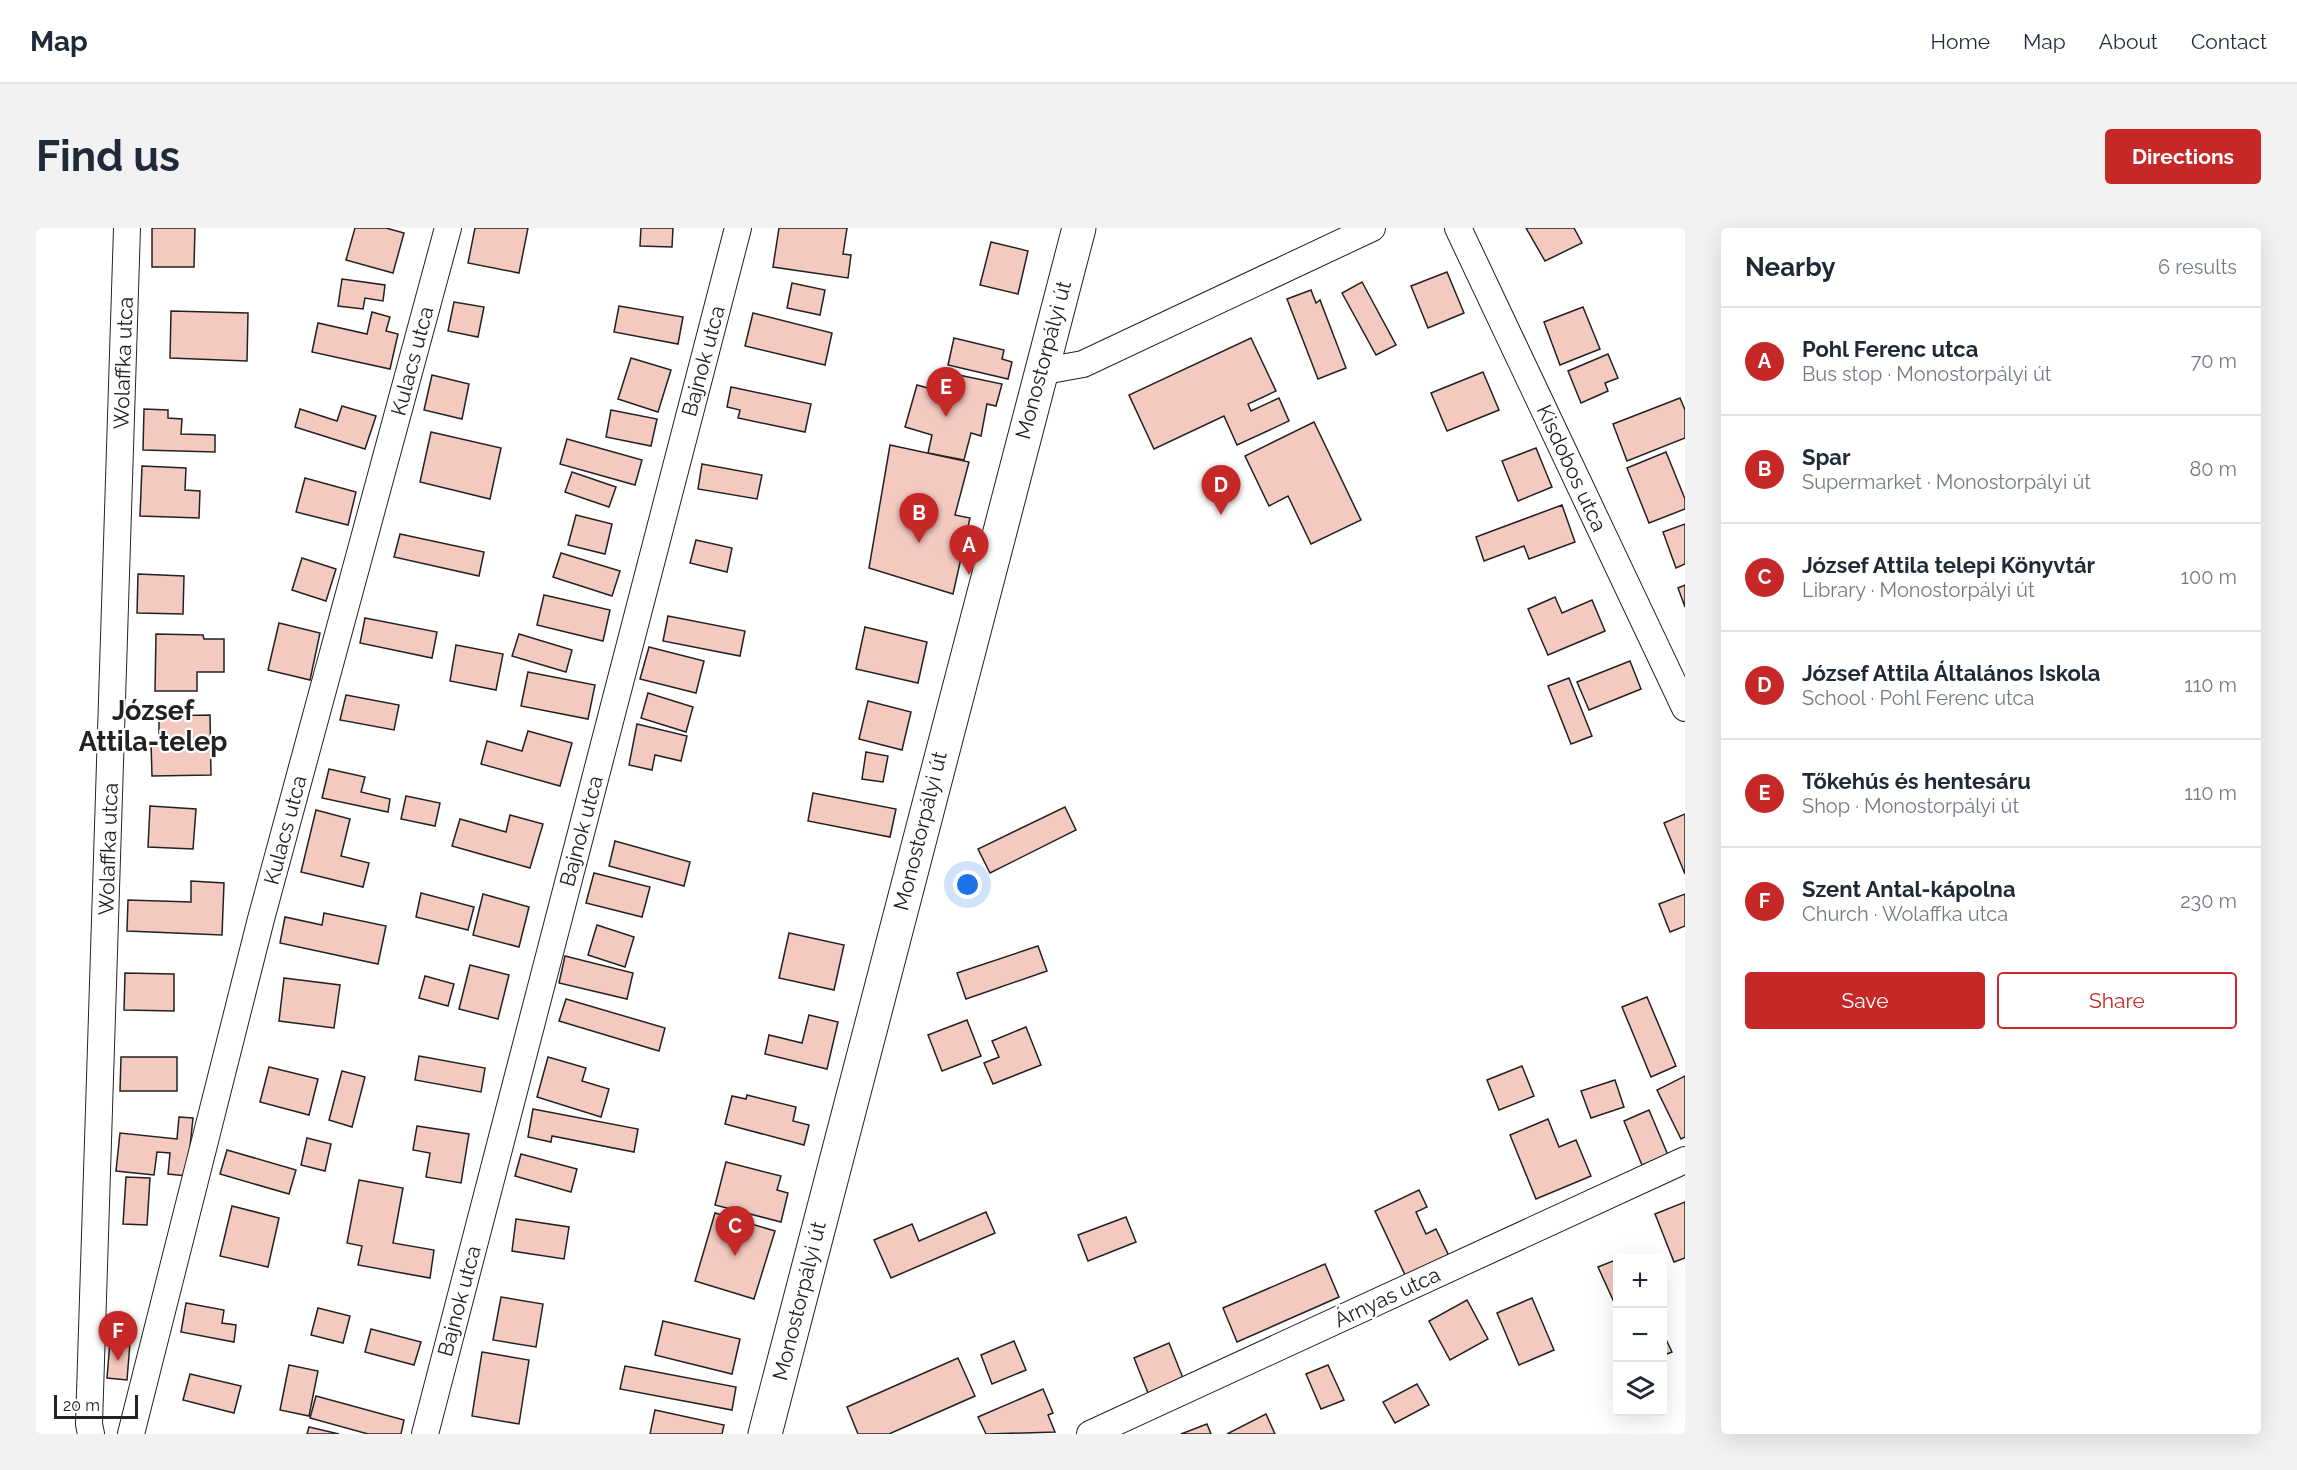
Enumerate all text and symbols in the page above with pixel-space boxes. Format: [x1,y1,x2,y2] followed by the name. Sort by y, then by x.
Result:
[30,25,88,58] text: Map
[1931,29,1990,54] text: Home
[2023,29,2066,54] text: Map
[2099,29,2158,54] text: About
[2191,29,2267,54] text: Contact
[2105,129,2261,184] button: Directions
[36,132,180,181] text: Find us
[1745,252,1835,282] text: Nearby
[2158,255,2237,279] text: 6 results
[1010,278,1076,442] street label: Monostorpályi út
[108,296,138,430] street label: Wolaffka utca
[676,303,730,419] street label: Bajnok utca
[385,304,439,418] street label: Kulacs utca
[1802,336,1978,362] text: Pohl Ferenc utca
[1758,349,1771,373] text: A
[2191,349,2237,373] text: 70 m
[1802,362,2052,386] text: Bus stop · Monostorpályi út
[926,368,966,417] pin: E
[1532,401,1612,535] street label: Kisdobos utca
[1802,444,1851,470] text: Spar
[1758,457,1771,481] text: B
[2189,457,2237,481] text: 80 m
[1202,466,1240,515] pin: D
[1802,470,2091,494] text: Supermarket · Monostorpályi út
[900,494,938,543] pin: B
[950,526,988,575] pin: A
[1802,552,2095,578] text: József Attila telepi Könyvtár
[1758,565,1771,589] text: C
[2180,565,2237,589] text: 100 m
[1802,578,2035,602] text: Library · Monostorpályi út
[1802,660,2100,686] text: József Attila Általános Iskola
[1757,673,1772,697] text: D
[2184,673,2237,697] text: 110 m
[1802,686,2034,710] text: School · Pohl Ferenc utca
[79,695,227,757] district label: József Attila-telep
[888,749,952,913] street label: Monostorpályi út
[1802,768,2031,794] text: Tőkehús és hentesáru
[258,773,312,887] street label: Kulacs utca
[554,773,608,889] street label: Bajnok utca
[1758,781,1771,805] text: E
[2184,781,2237,805] text: 110 m
[93,782,123,916] street label: Wolaffka utca
[1802,794,2019,818] text: Shop · Monostorpályi út
[953,870,982,899] your location
[1802,876,2016,902] text: Szent Antal-kápolna
[1759,889,1770,913] text: F
[2180,889,2237,913] text: 230 m
[1802,902,2008,926] text: Church · Wolaffka utca
[1745,972,1985,1029] button: Save
[1997,972,2237,1029] button: Share
[716,1206,754,1256] pin: C
[767,1219,831,1383] street label: Monostorpályi út
[432,1243,486,1359] street label: Bajnok utca
[1613,1254,1667,1416] map controls
[1613,1254,1667,1308] button: +
[1330,1262,1444,1332] street label: Árnyas utca
[1613,1308,1667,1362] button: −
[98,1312,137,1361] pin: F
[1613,1362,1667,1416] button: layers
[54,1392,138,1420] scale bar
[63,1396,100,1415] text: 20 m

